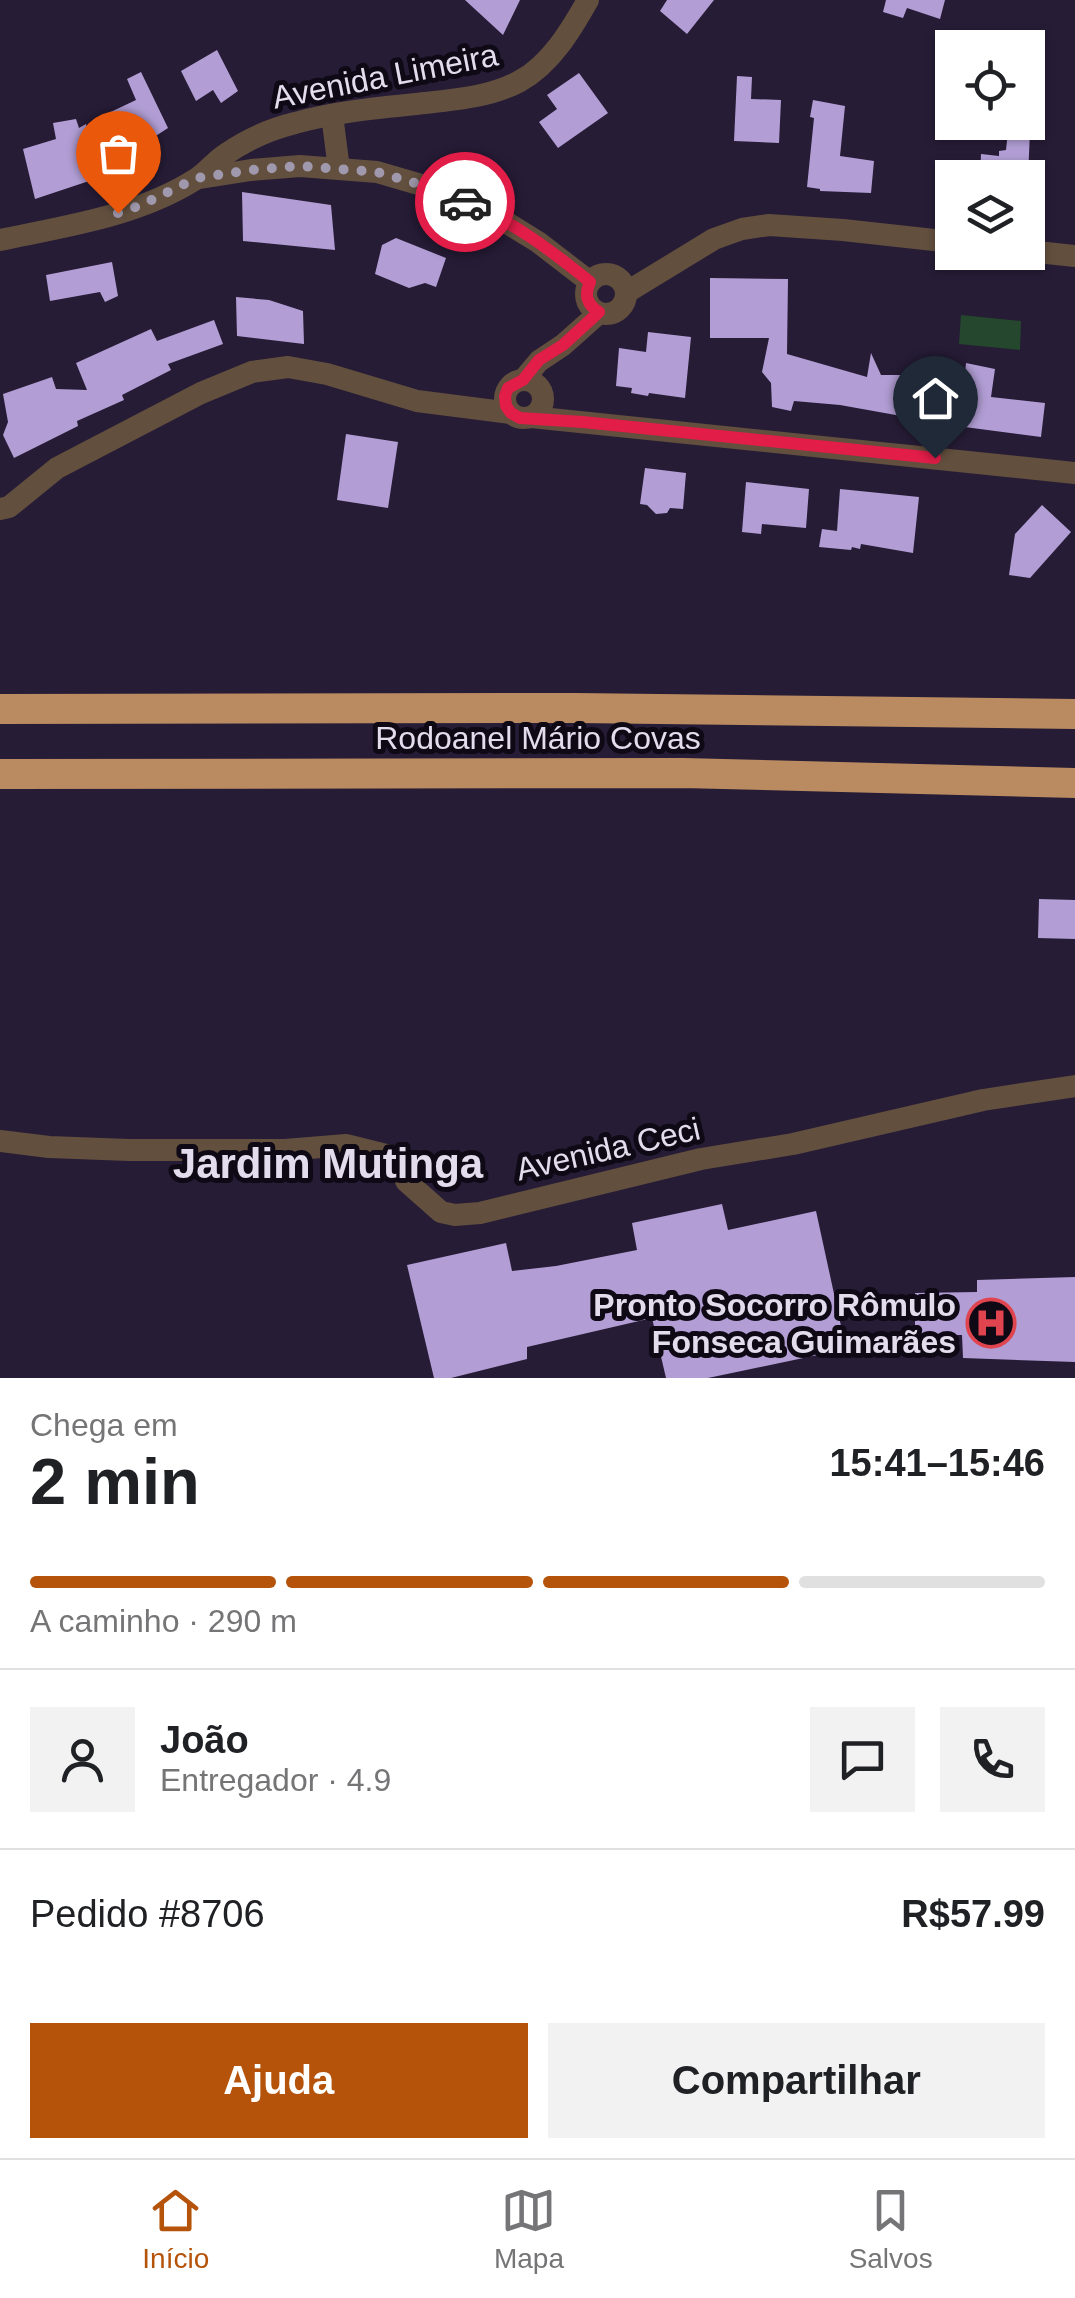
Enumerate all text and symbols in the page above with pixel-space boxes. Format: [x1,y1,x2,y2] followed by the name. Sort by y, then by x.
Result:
[935,30,1045,270] map controls
[935,30,1045,140] button: locate
[269,36,501,116] street label: Avenida Limeira
[76,111,161,214] pin
[91,126,146,181] icon: bag
[415,152,515,252] courier
[935,160,1045,270] button: layers
[438,175,493,230] icon: car
[893,356,978,459] pin
[908,371,963,426] icon: home
[375,720,701,756] street label: Rodoanel Mário Covas
[512,1110,704,1188] street label: Avenida Ceci
[173,1140,484,1187] district label: Jardim Mutinga
[593,1287,956,1360] place label: Pronto Socorro Rômulo Fonseca Guimarães
[965,1297,1017,1349] hospital icon: Pronto Socorro Rômulo Fonseca Guimarães
[30,1407,178,1443] text: Chega em
[829,1442,1045,1484] text: 15:41–15:46
[30,1445,200,1518] text: 2 min
[30,1603,297,1639] text: A caminho · 290 m
[30,1707,135,1812] button: person
[810,1707,915,1812] button: chat
[940,1707,1045,1812] button: phone
[160,1719,249,1761] text: João
[160,1762,391,1798] text: Entregador · 4.9
[30,1893,265,1935] text: Pedido #8706
[901,1893,1045,1935] text: R$57.99
[30,2023,528,2138] button: Ajuda
[548,2023,1045,2138] button: Compartilhar
[142,2183,209,2275] tab: Início
[494,2183,564,2275] tab: Mapa
[849,2183,933,2275] tab: Salvos

